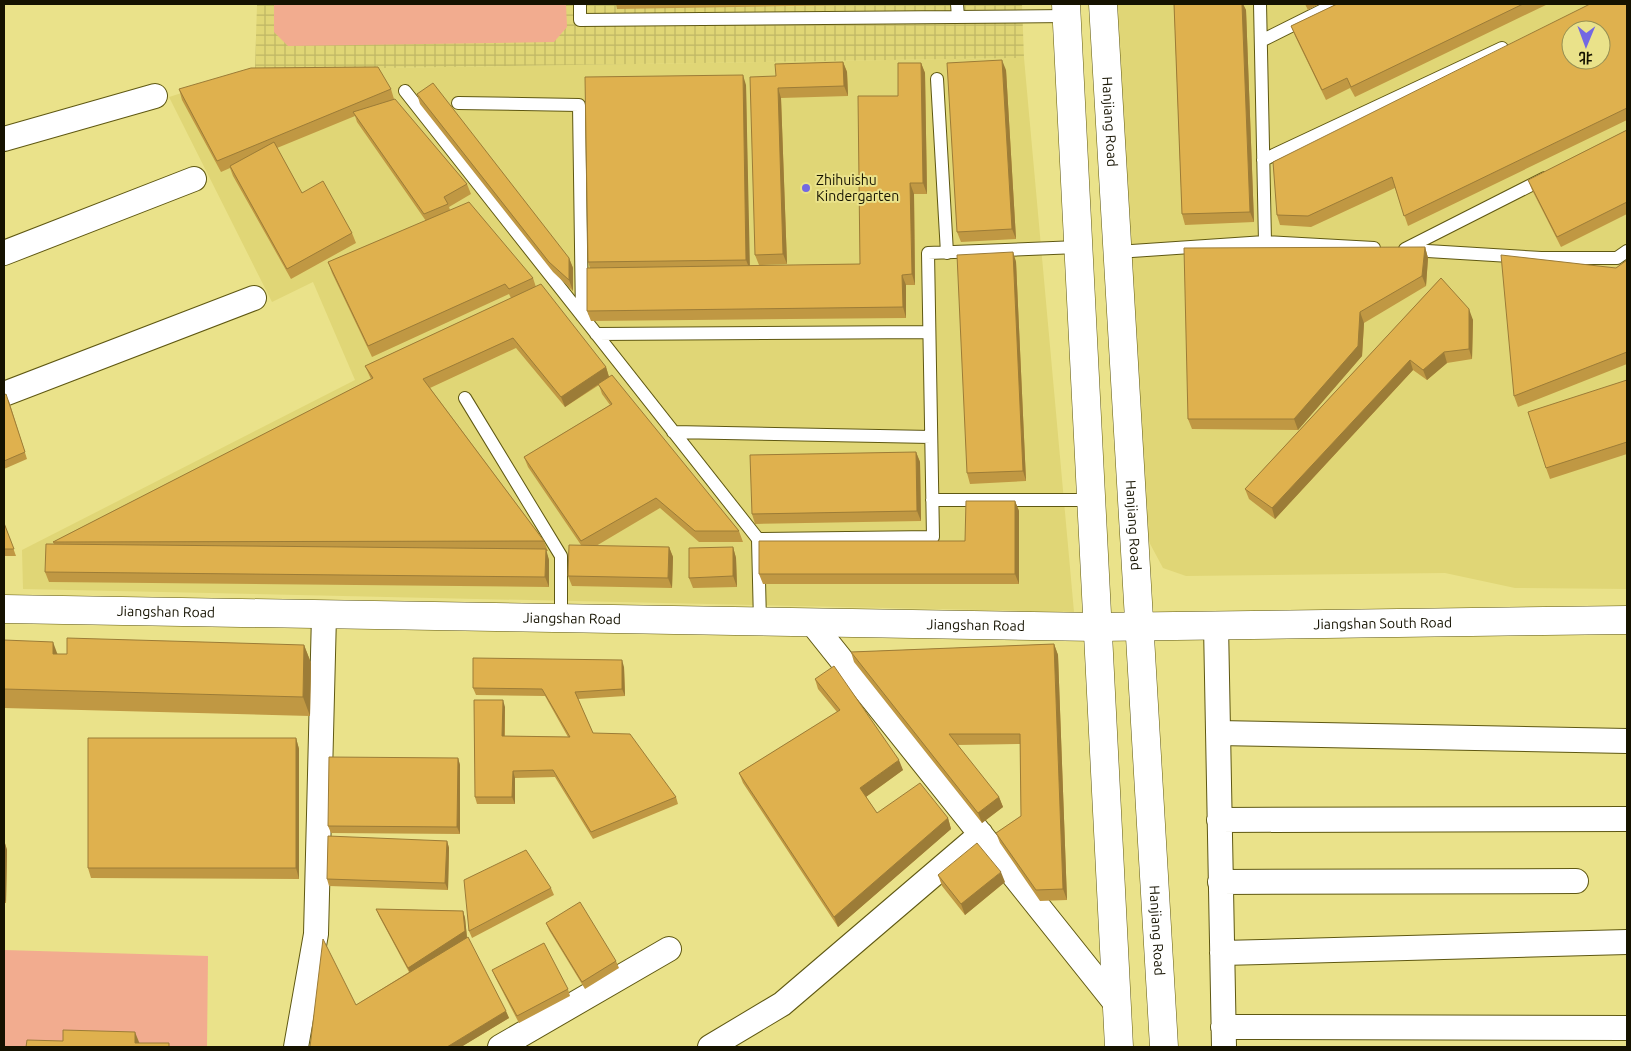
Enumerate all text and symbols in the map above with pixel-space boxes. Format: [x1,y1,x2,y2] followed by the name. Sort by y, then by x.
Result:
[1561,20,1611,70] north arrow
[1579,50,1593,66] text: 北
[1099,76,1121,167] street label: Hanjiang Road
[816,172,899,204] place label: Zhihuishu Kindergarten
[800,182,812,194] marker: Zhihuishu Kindergarten
[1123,479,1144,571] street label: Hanjiang Road
[117,603,215,620] street label: Jiangshan Road
[523,610,621,627] street label: Jiangshan Road
[1313,614,1452,632] street label: Jiangshan South Road
[927,616,1025,634] street label: Jiangshan Road
[1147,885,1168,976] street label: Hanjiang Road

